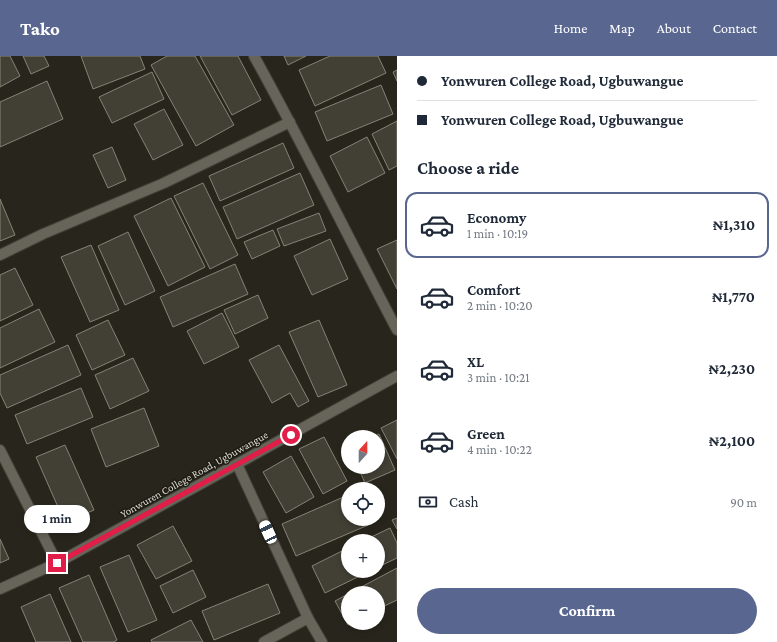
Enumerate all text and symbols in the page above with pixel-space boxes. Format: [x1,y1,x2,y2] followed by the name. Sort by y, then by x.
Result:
[20,18,60,39] text: Tako
[554,20,587,36] text: Home
[609,20,635,36] text: Map
[657,20,691,36] text: About
[713,20,757,36] text: Contact
[441,73,683,89] text: Yonwuren College Road, Ugbuwangue
[441,112,683,128] text: Yonwuren College Road, Ugbuwangue
[417,158,519,178] text: Choose a ride
[419,207,455,243] icon: car
[467,210,526,226] text: Economy
[713,217,755,233] text: ₦1,310
[467,226,528,241] text: 1 min · 10:19
[419,279,455,315] icon: car
[467,282,521,298] text: Comfort
[712,289,755,305] text: ₦1,770
[467,298,533,313] text: 2 min · 10:20
[419,351,455,387] icon: car
[467,354,484,370] text: XL
[709,361,755,377] text: ₦2,230
[467,370,530,385] text: 3 min · 10:21
[419,423,455,459] icon: car
[282,426,300,444] route start
[467,426,505,442] text: Green
[118,428,271,521] street label: Yonwuren College Road, Ugbuwangue
[341,430,385,474] north arrow
[341,430,385,630] map controls
[709,433,755,449] text: ₦2,100
[467,442,532,457] text: 4 min · 10:22
[341,482,385,526] button: locate
[417,491,439,513] icon: cash
[449,494,479,510] text: Cash
[730,495,757,510] text: 90 m
[24,505,90,533] callout: 1 min
[42,511,72,526] text: 1 min
[257,519,279,545] car
[341,534,385,578] button: +
[48,554,66,572] route end
[341,586,385,630] button: −
[417,588,757,634] button: Confirm

